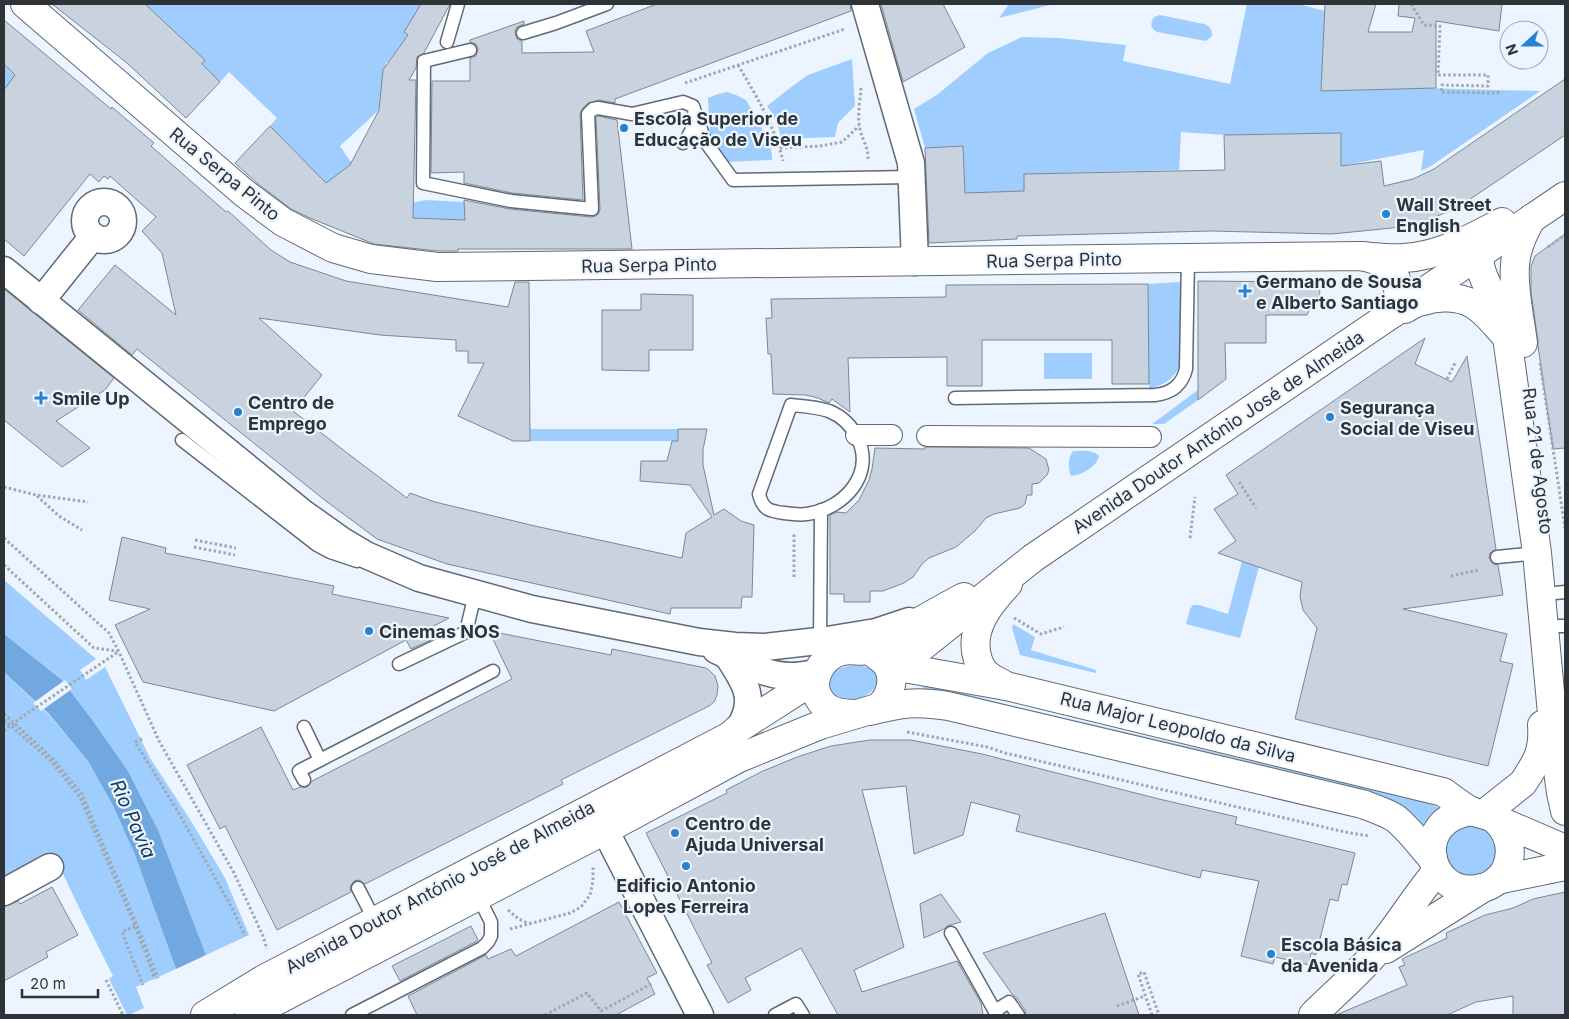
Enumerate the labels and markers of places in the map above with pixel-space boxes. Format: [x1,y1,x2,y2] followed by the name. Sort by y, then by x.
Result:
[634,108,802,150] place label: Escola Superior de Educação de Viseu
[618,122,630,134] marker: Escola Superior de Educação de Viseu
[1396,194,1492,236] place label: Wall Street English
[1380,208,1392,220] marker: Wall Street English
[1256,271,1422,313] place label: Germano de Sousa e Alberto Santiago
[1238,284,1252,298] marker: Germano de Sousa e Alberto Santiago
[52,388,129,409] place label: Smile Up
[34,391,48,405] marker: Smile Up
[248,392,334,434] place label: Centro de Emprego
[1340,397,1475,439] place label: Segurança Social de Viseu
[232,406,244,418] marker: Centro de Emprego
[1324,411,1336,423] marker: Segurança Social de Viseu
[379,621,500,642] place label: Cinemas NOS
[363,625,375,637] marker: Cinemas NOS
[685,813,824,855] place label: Centro de Ajuda Universal
[669,827,681,839] marker: Centro de Ajuda Universal
[680,860,692,872] marker: Edificio Antonio Lopes Ferreira
[616,875,756,917] place label: Edificio Antonio Lopes Ferreira
[1281,934,1402,976] place label: Escola Básica da Avenida
[1265,948,1277,960] marker: Escola Básica da Avenida

